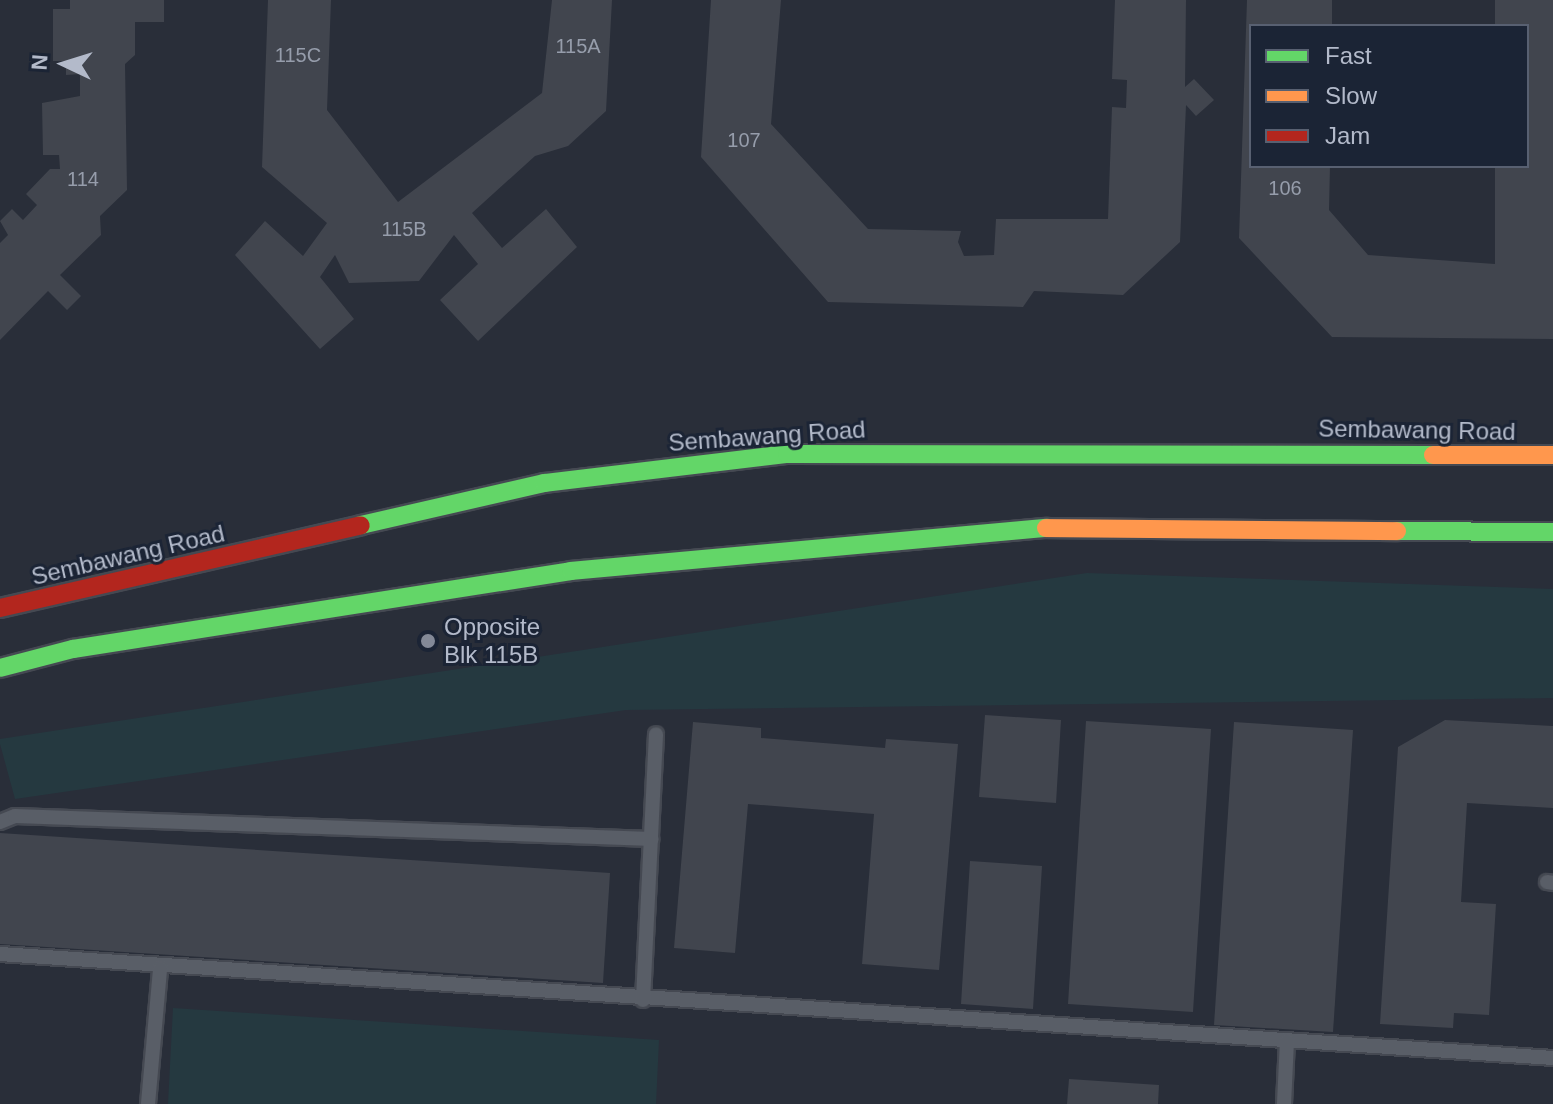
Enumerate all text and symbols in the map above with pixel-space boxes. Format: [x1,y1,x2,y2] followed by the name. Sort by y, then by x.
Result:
[24,24,104,104] north arrow
[1249,24,1529,168] legend
[555,34,601,58] house number: 115A
[1325,42,1372,69] text: Fast
[275,43,321,67] house number: 115C
[27,54,53,71] text: N
[1325,82,1377,109] text: Slow
[1325,122,1370,149] text: Jam
[727,128,761,152] house number: 107
[67,167,99,191] house number: 114
[1268,176,1302,200] house number: 106
[381,217,427,241] house number: 115B
[1318,414,1516,446] street label: Sembawang Road
[668,415,866,457] street label: Sembawang Road
[29,519,227,591] street label: Sembawang Road
[444,613,540,669] place label: Opposite Blk 115B
[419,632,437,650] marker: Opposite Blk 115B

